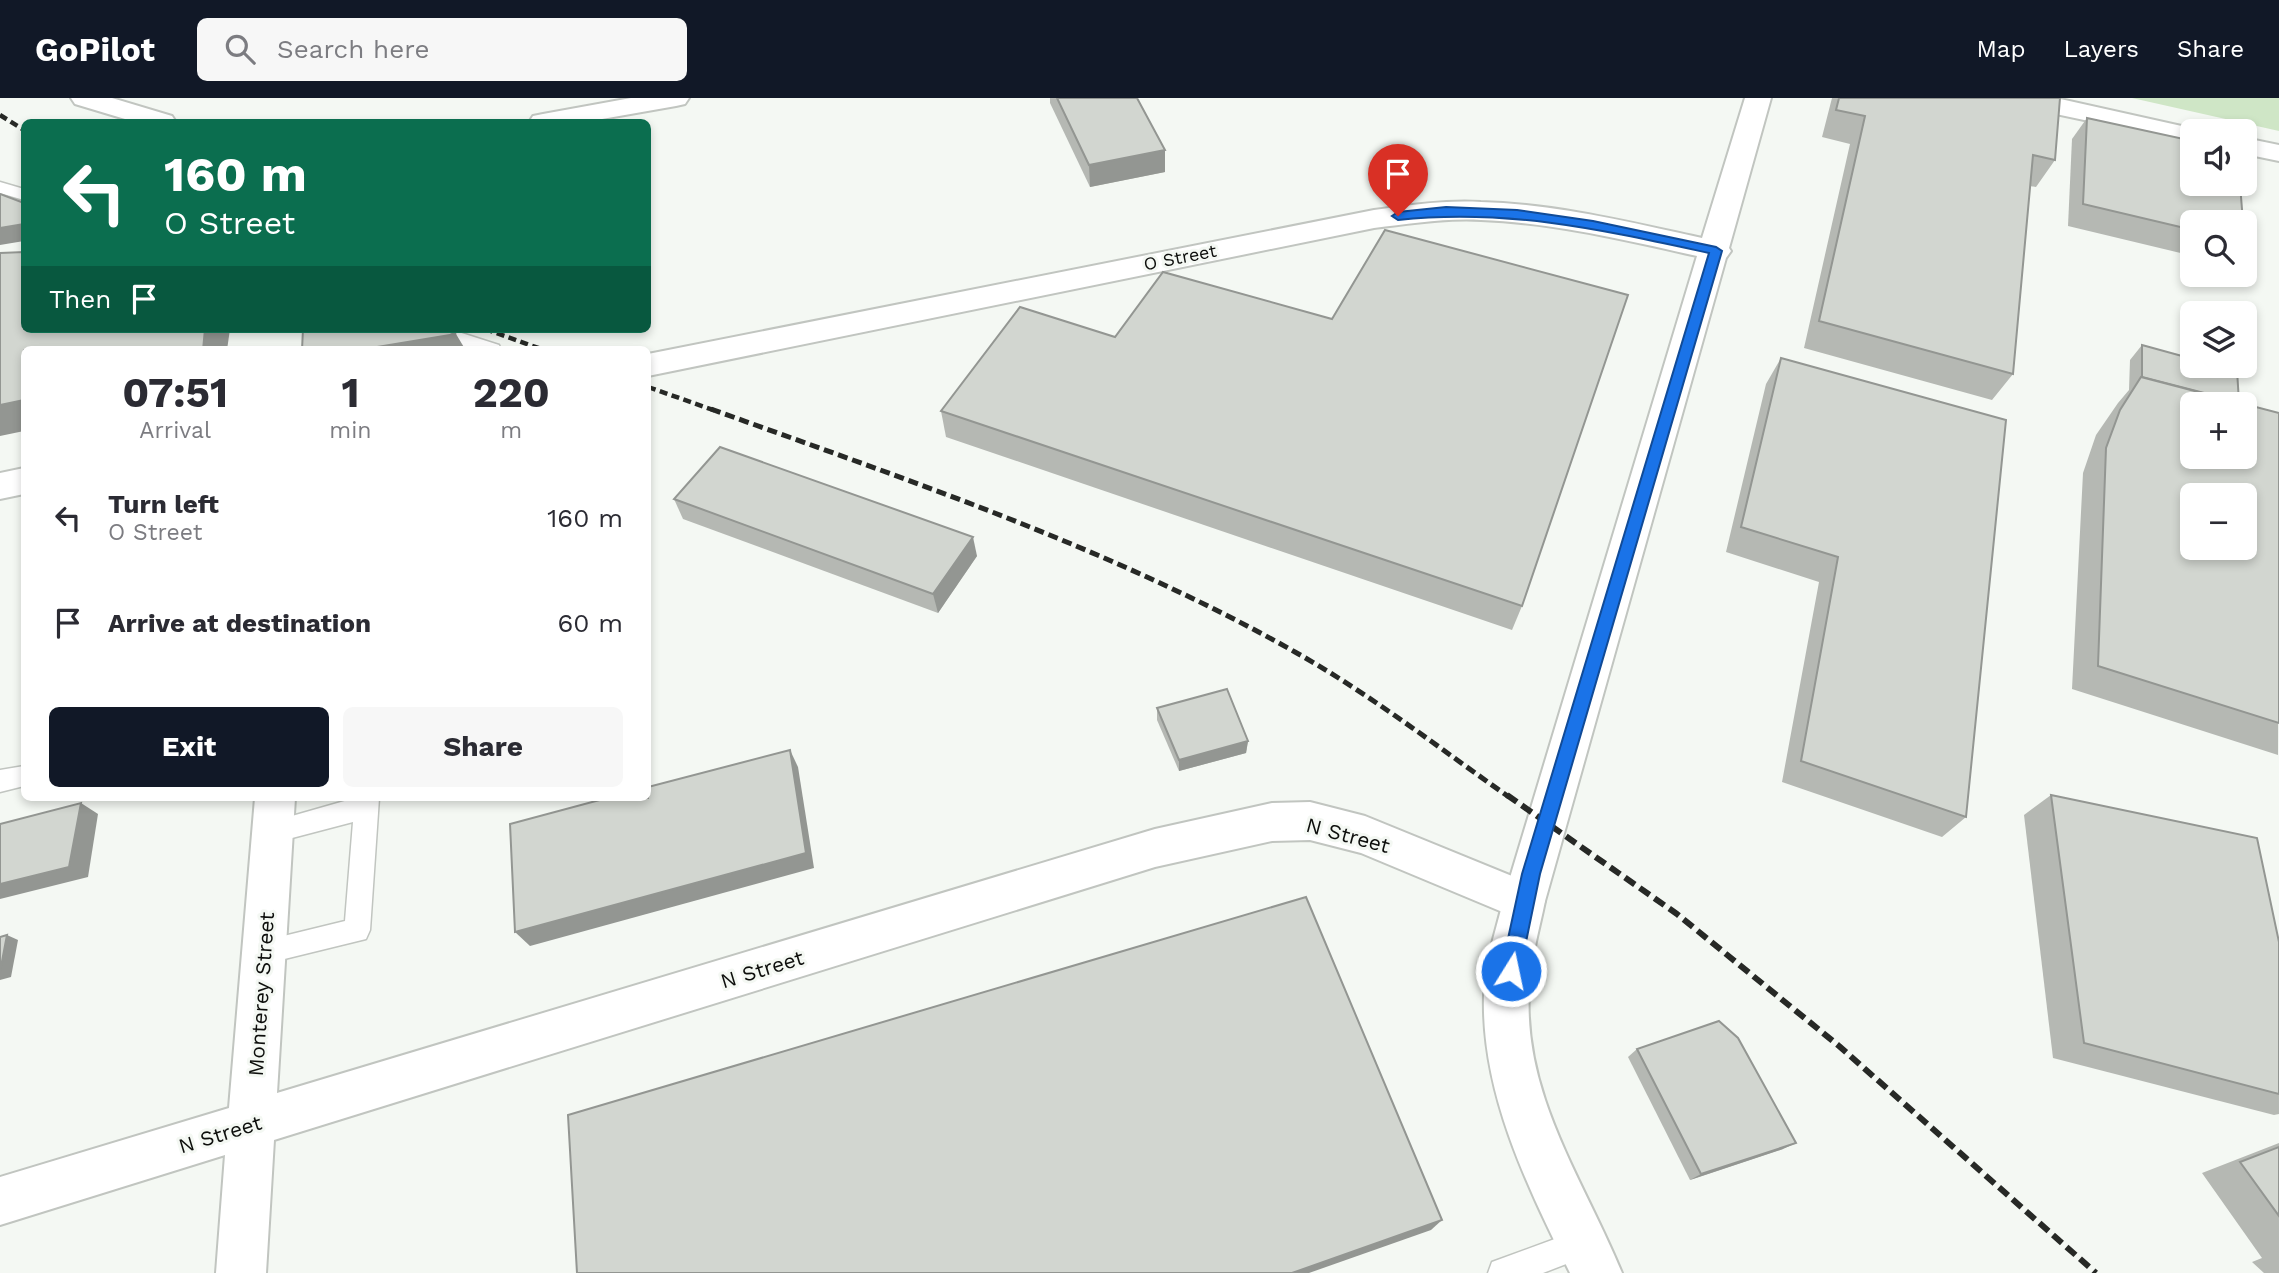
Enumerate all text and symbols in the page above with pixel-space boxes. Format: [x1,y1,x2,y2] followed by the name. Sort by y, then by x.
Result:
[197,18,687,81] search box
[35,30,155,69] text: GoPilot
[221,30,259,68] icon: search
[277,34,429,64] text: Search here
[1977,35,2025,63] text: Map
[2063,35,2139,63] text: Layers
[2177,35,2244,63] text: Share
[2180,119,2257,560] map controls
[2180,119,2257,196] button: sound
[1368,144,1428,216] pin
[164,145,307,203] text: 160 m
[49,147,140,238] icon: left
[1379,155,1417,193] icon: arrive
[164,204,295,242] text: O Street
[2180,210,2257,287] button: search
[1142,240,1219,274] street label: O Street
[125,280,163,318] icon: arrive
[49,284,111,314] text: Then
[2180,301,2257,378] button: layers
[122,368,228,417] text: 07:51
[341,368,359,417] text: 1
[473,368,550,417] text: 220
[2180,392,2257,469] button: +
[139,417,211,444] text: Arrival
[329,417,372,444] text: min
[500,417,522,444] text: m
[2180,483,2257,560] button: −
[108,489,219,519] text: Turn left
[49,499,87,537] icon: left
[547,503,623,533] text: 160 m
[108,519,202,546] text: O Street
[49,604,87,642] icon: arrive
[108,608,371,638] text: Arrive at destination
[557,608,623,638] text: 60 m
[49,707,329,787] button: Exit
[343,707,623,787] button: Share
[1303,812,1393,858] street label: N Street
[243,911,279,1077] street label: Monterey Street
[1474,934,1548,1008] position arrow
[717,944,807,993] street label: N Street
[175,1109,265,1158] street label: N Street

